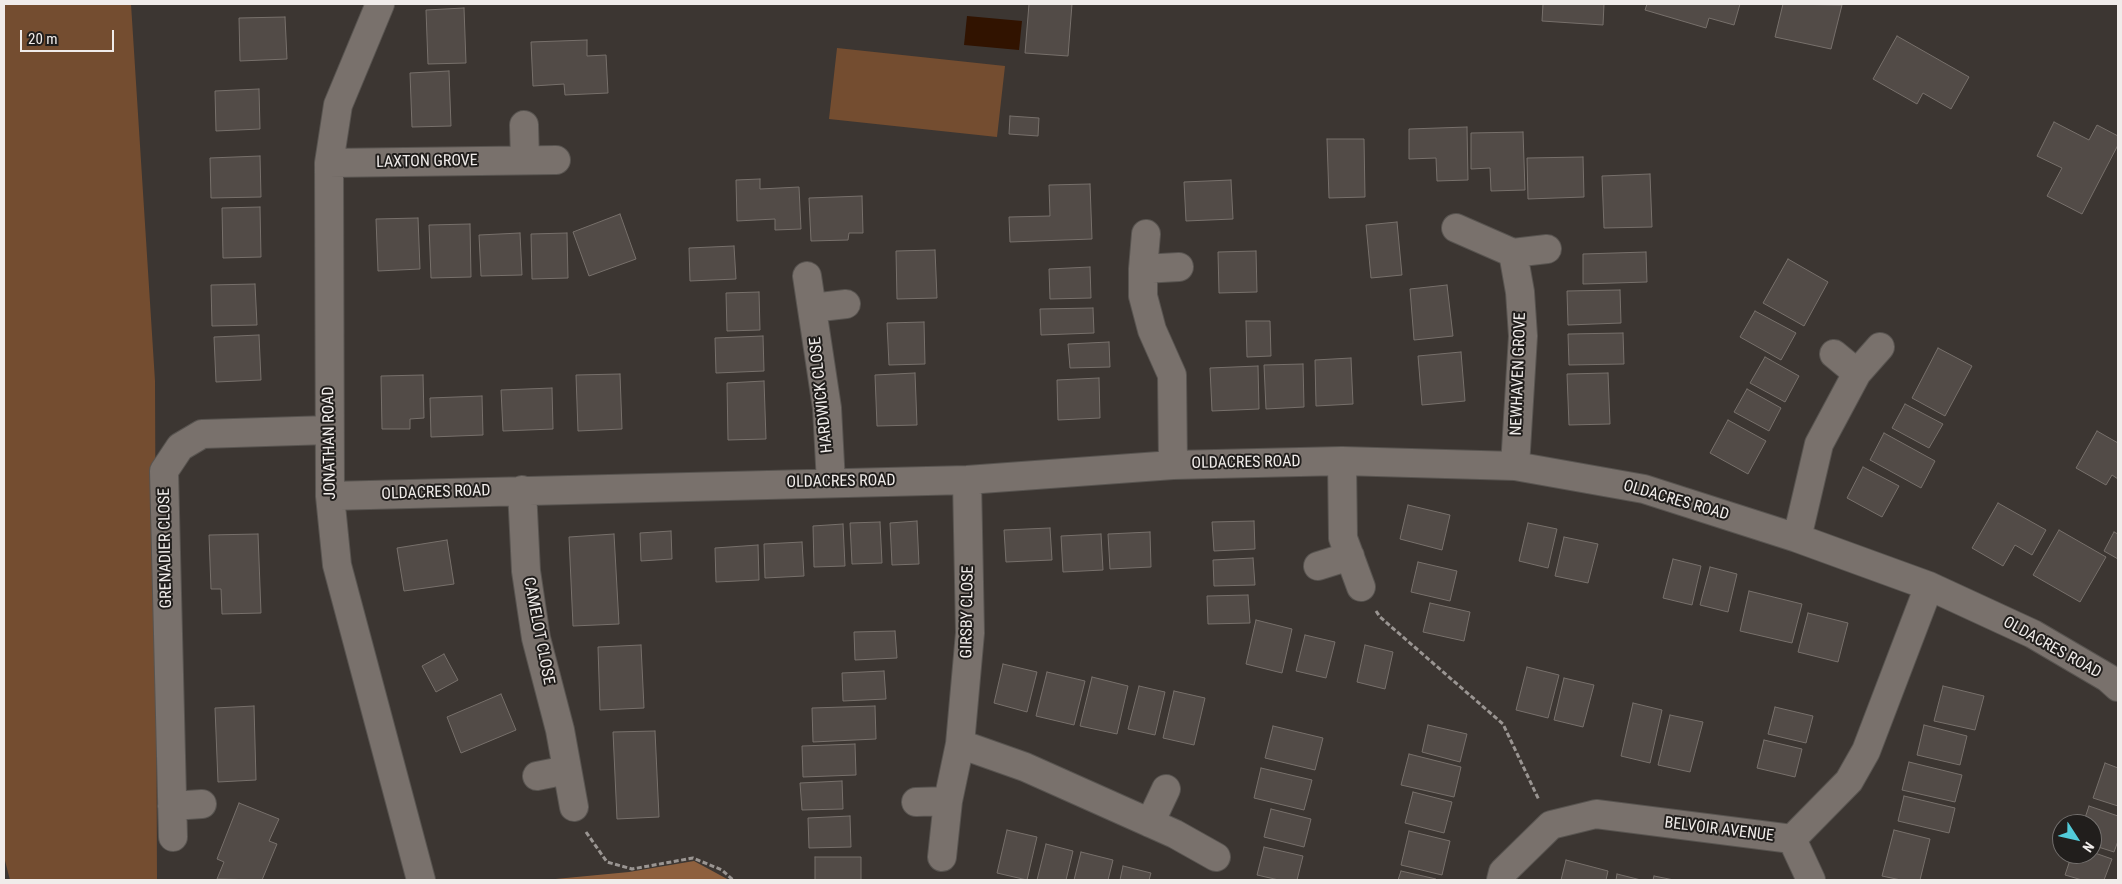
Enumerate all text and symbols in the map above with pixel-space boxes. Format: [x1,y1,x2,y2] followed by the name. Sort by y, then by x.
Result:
[22,20,116,52] scale bar
[28,30,58,48] text: 20 m
[376,152,478,172] street label: LAXTON GROVE
[1507,312,1531,436] street label: NEWHAVEN GROVE
[806,336,838,454] street label: HARDWICK CLOSE
[319,386,341,500] street label: JONATHAN ROAD
[1191,452,1301,474] street label: OLDACRES ROAD
[786,471,896,493] street label: OLDACRES ROAD
[1621,477,1731,525] street label: OLDACRES ROAD
[381,482,491,504] street label: OLDACRES ROAD
[155,488,177,608] street label: GRENADIER CLOSE
[958,566,978,658] street label: GIRSBY CLOSE
[518,576,558,686] street label: CAMELOT CLOSE
[2000,613,2104,683] street label: OLDACRES ROAD
[1663,814,1775,846] street label: BELVOIR AVENUE
[2052,814,2102,864] north arrow
[2079,839,2097,855] text: N

